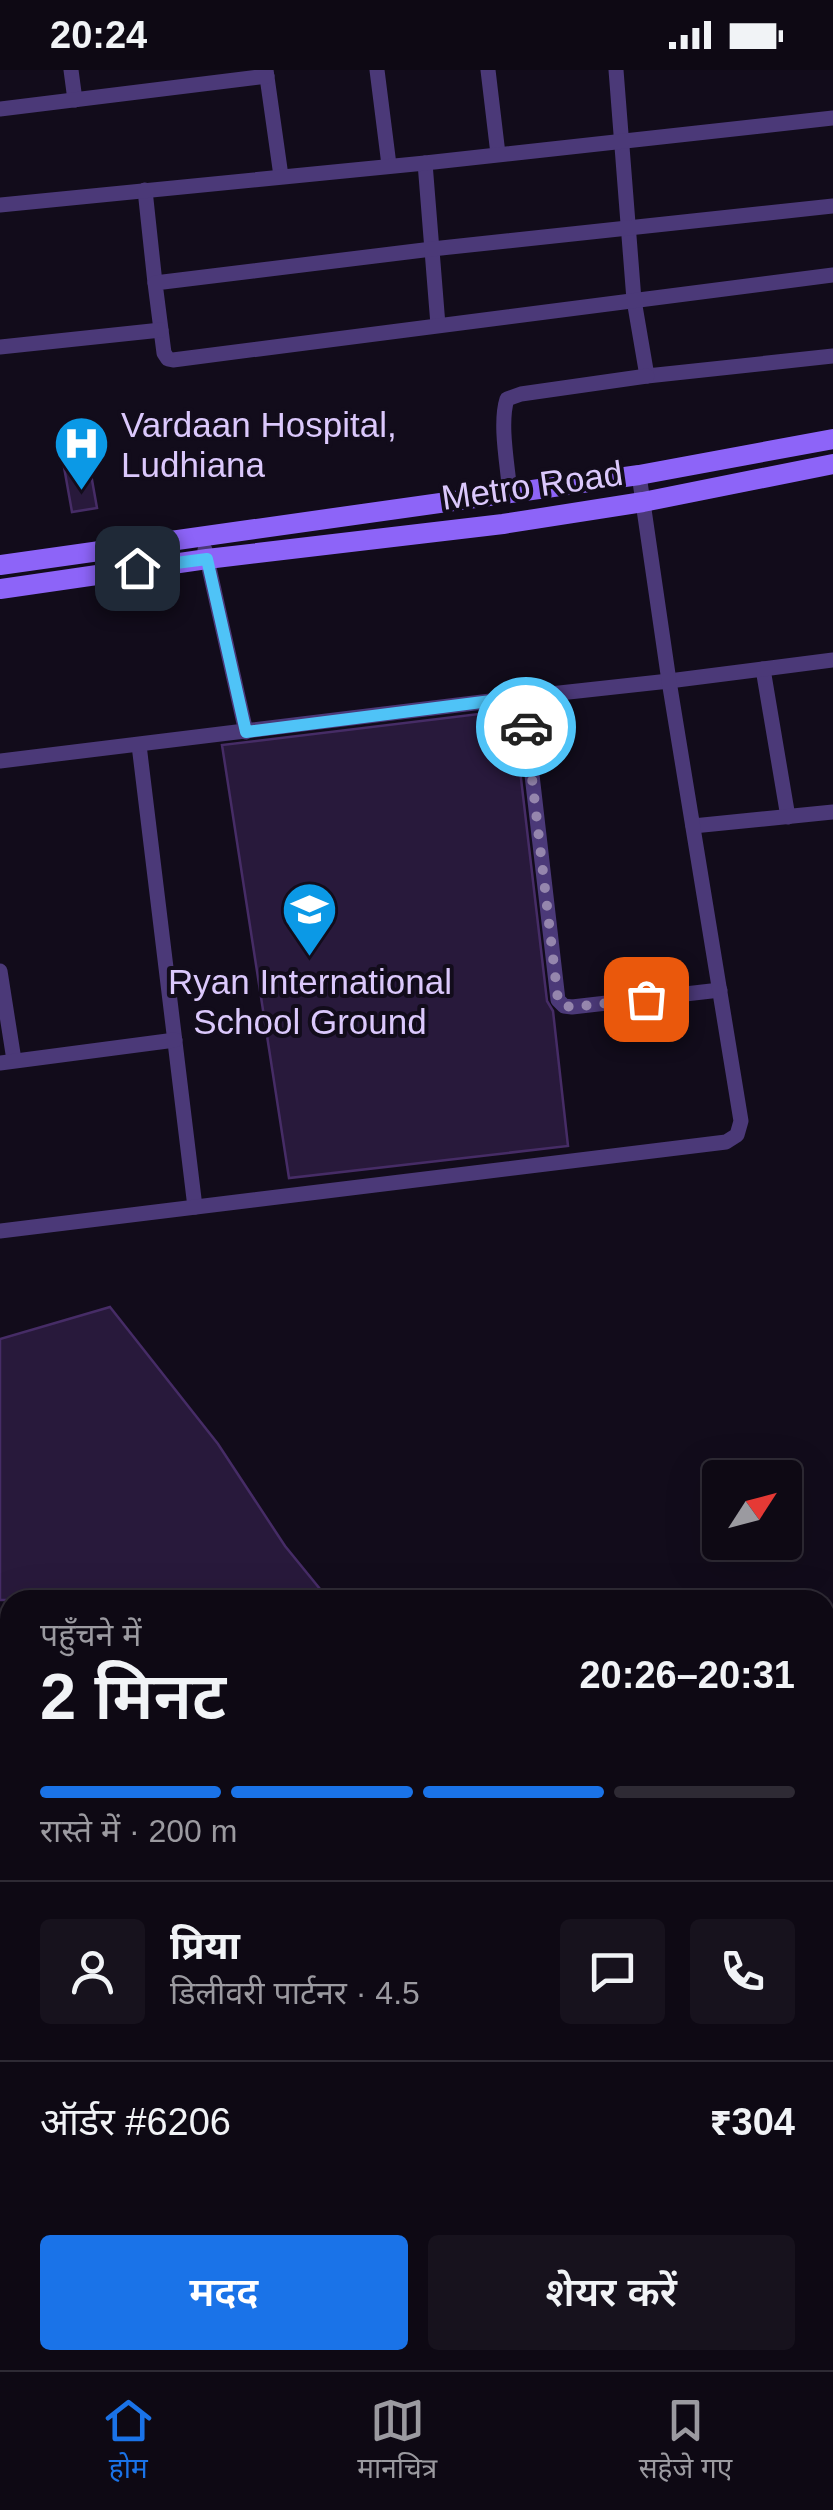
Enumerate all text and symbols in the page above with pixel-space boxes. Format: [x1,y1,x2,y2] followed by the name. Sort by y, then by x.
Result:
[50,14,147,56] text: 20:24
[121,405,397,484] place label: Vardaan Hospital, Ludhiana
[52,414,112,493] hospital icon: Vardaan Hospital, Ludhiana
[439,453,625,517] street label: Metro Road
[95,526,180,611] pin
[110,541,165,596] icon: home
[476,677,576,777] courier
[499,700,554,755] icon: car
[280,880,340,959] school or university icon: Ryan International School Ground
[604,957,689,1042] pin
[168,962,452,1041] place label: Ryan International School Ground
[619,972,674,1027] icon: bag
[702,1460,802,1560] north arrow
[702,1460,802,1560] map controls
[40,1617,141,1653] text: पहुँचने में
[579,1654,795,1696] text: 20:26–20:31
[40,1660,226,1733] text: 2 मिनट
[40,1813,237,1849] text: रास्ते में · 200 m
[40,1919,145,2024] button: person
[560,1919,665,2024] button: chat
[690,1919,795,2024] button: phone
[170,1925,240,1967] text: प्रिया
[170,1975,420,2011] text: डिलीवरी पार्टनर · 4.5
[40,2101,231,2143] text: ऑर्डर #6206
[710,2101,795,2143] text: ₹304
[40,2235,408,2350] button: मदद
[428,2235,795,2350] button: शेयर करें
[101,2393,156,2489] tab: होम
[357,2393,437,2489] tab: मानचित्र
[639,2393,732,2489] tab: सहेजे गए

